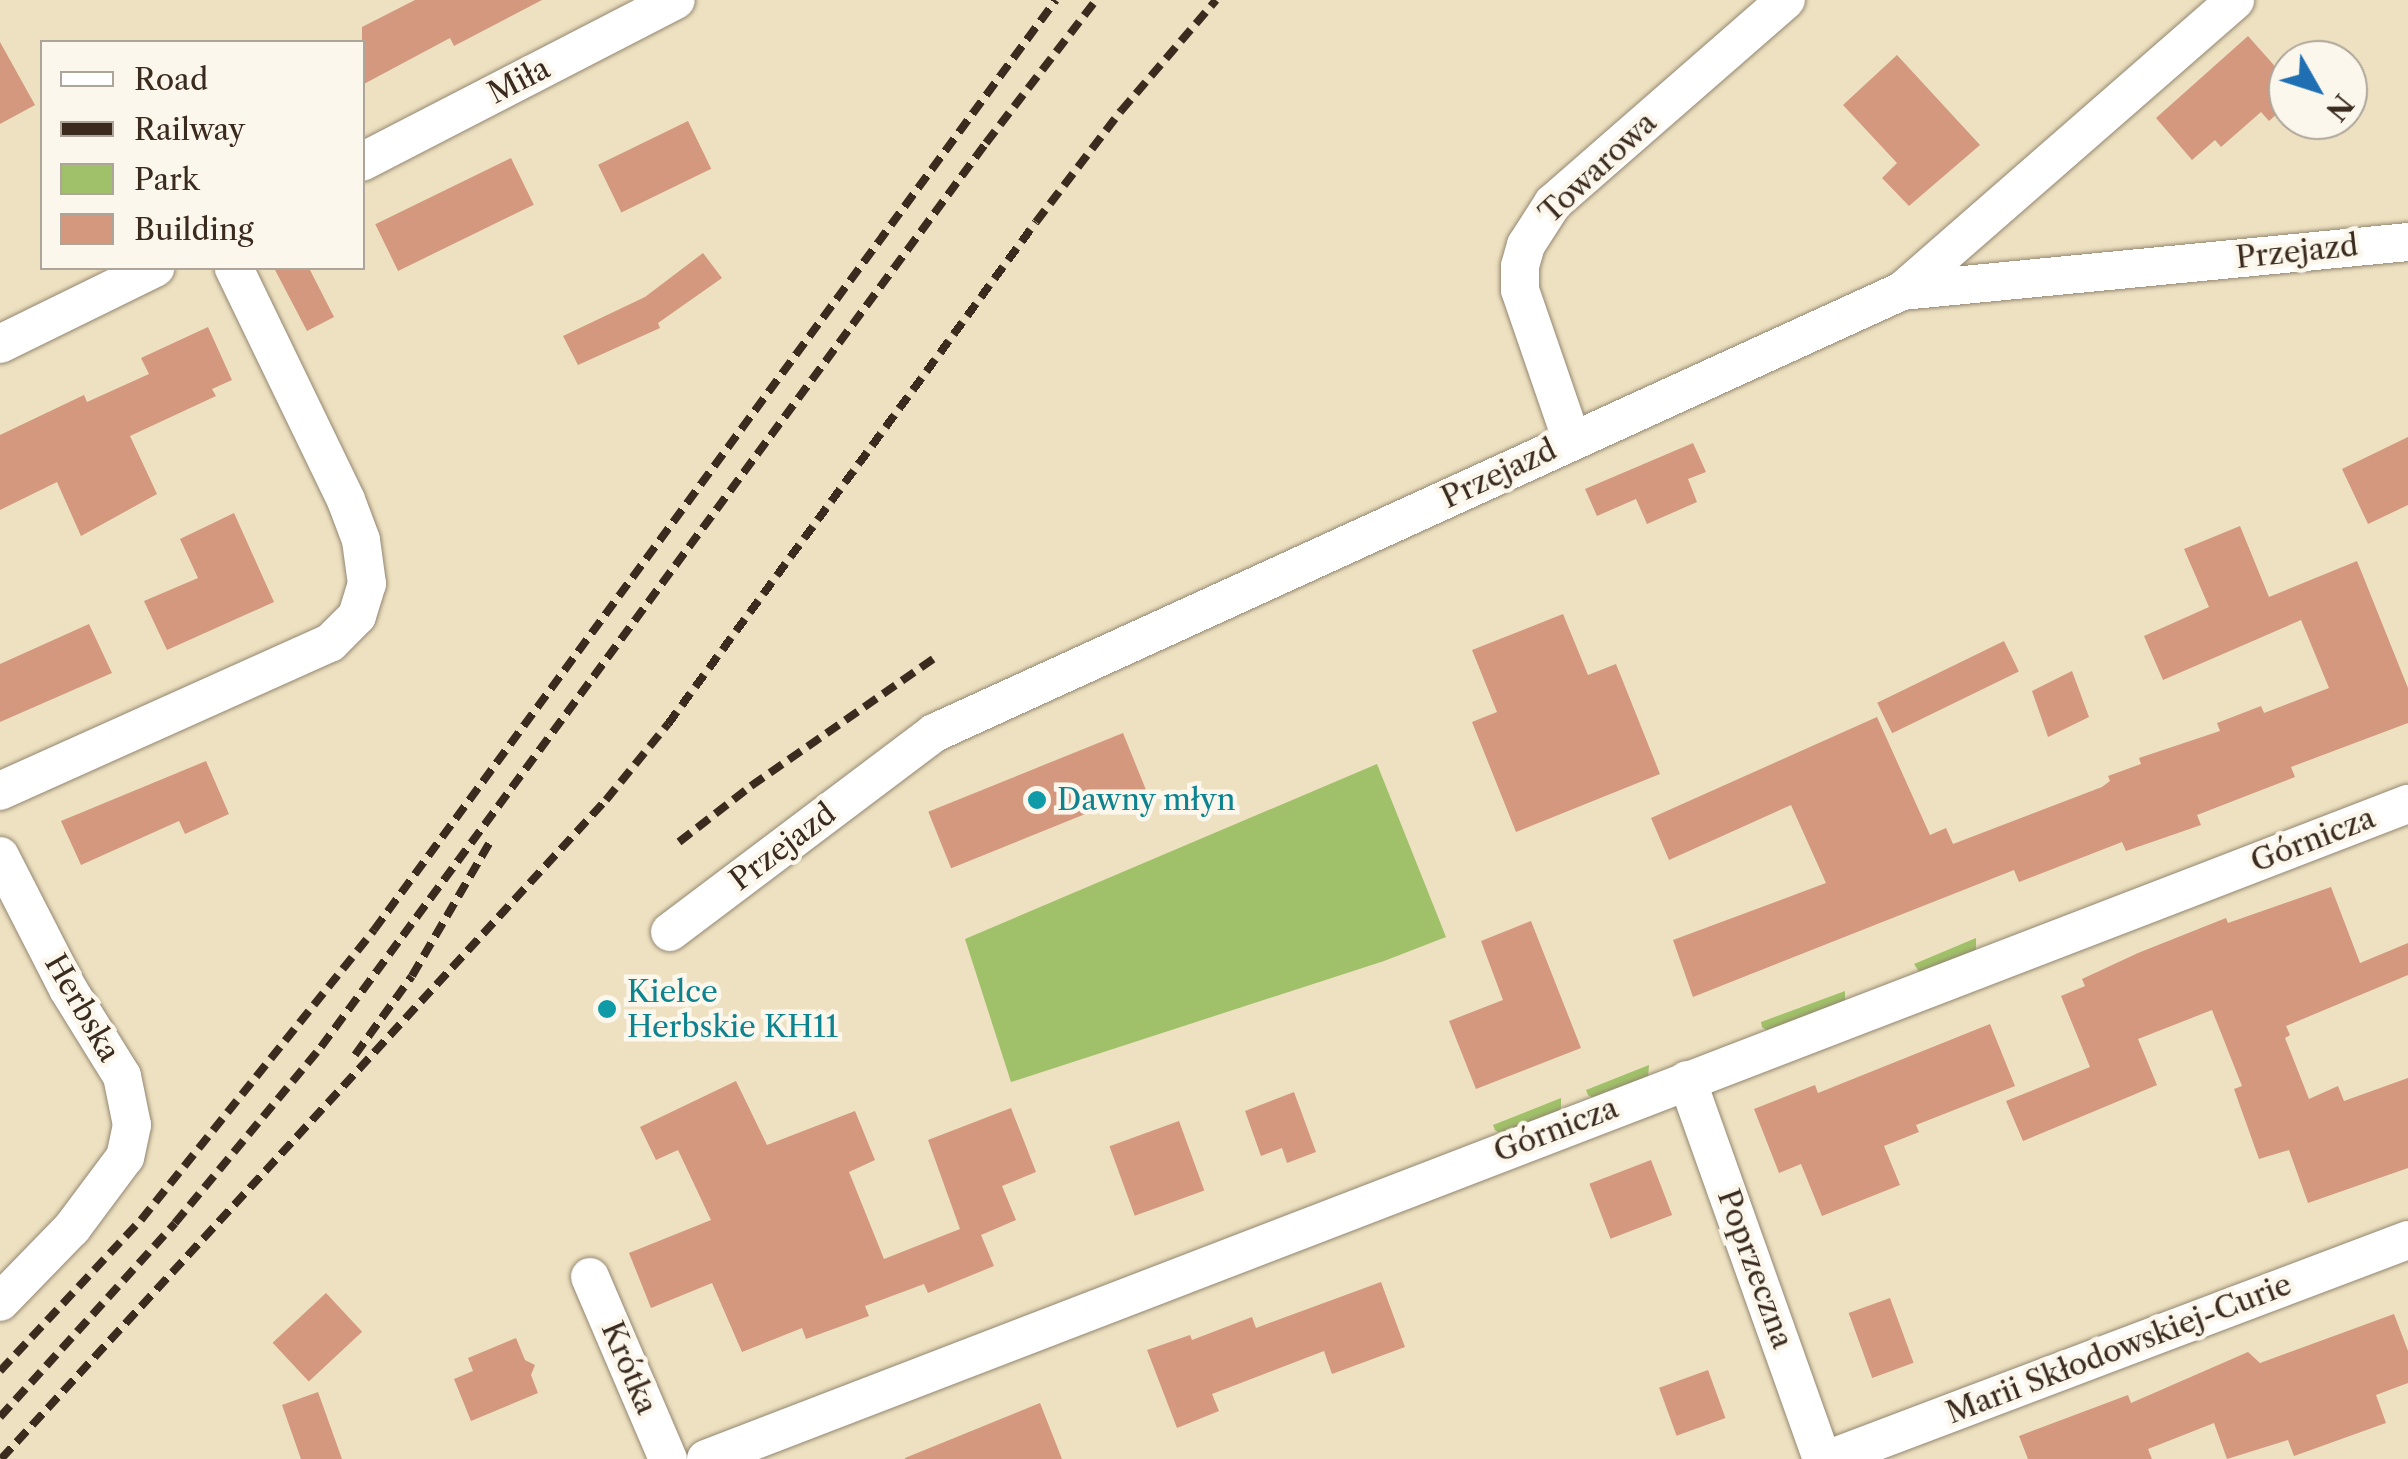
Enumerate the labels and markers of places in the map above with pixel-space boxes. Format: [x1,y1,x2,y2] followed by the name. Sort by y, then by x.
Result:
[1057,782,1236,818] place label: Dawny młyn
[1026,789,1048,811] marker: Dawny młyn
[627,974,838,1044] place label: Kielce Herbskie KH11
[596,998,618,1020] marker: Kielce Herbskie KH11

